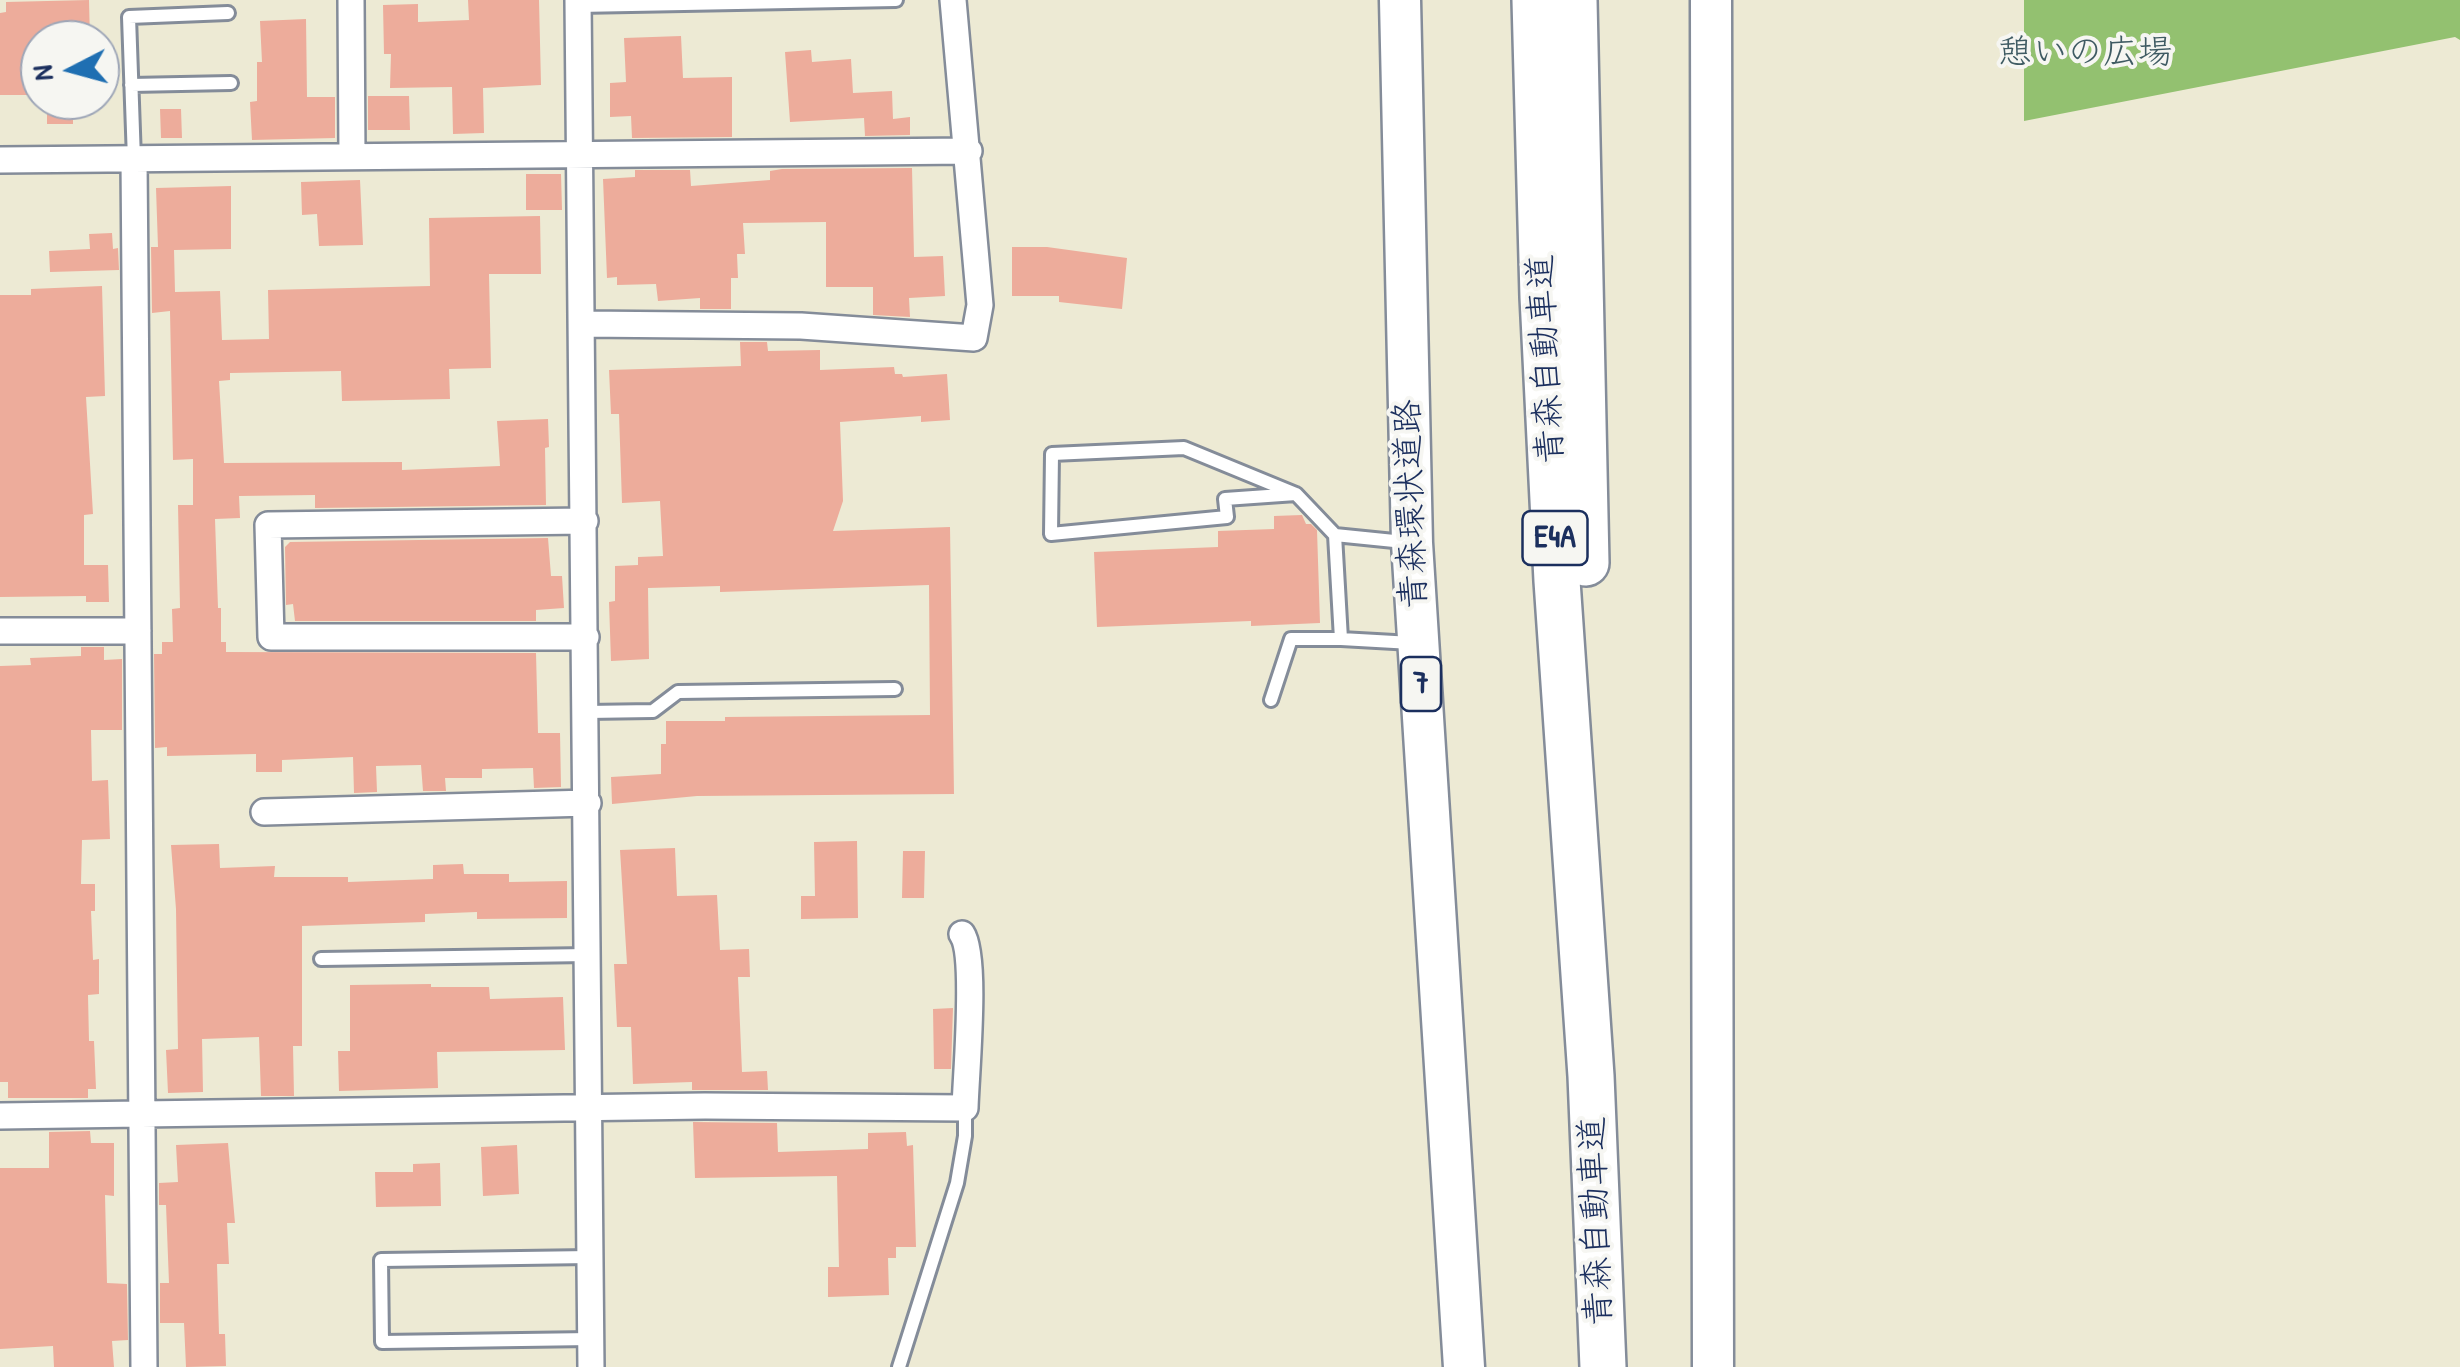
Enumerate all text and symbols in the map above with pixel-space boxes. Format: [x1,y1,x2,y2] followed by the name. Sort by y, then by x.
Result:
[20,20,120,120] north arrow
[1998,33,2172,75] park label: 憩いの広場
[22,64,62,82] text: N
[1521,253,1573,465] street label: 青森自動車道
[1387,398,1437,610] street label: 青森環状道路
[1522,511,1588,565] road number: E4A
[1401,657,1441,711] road number: 7
[1572,1115,1622,1327] street label: 青森自動車道

